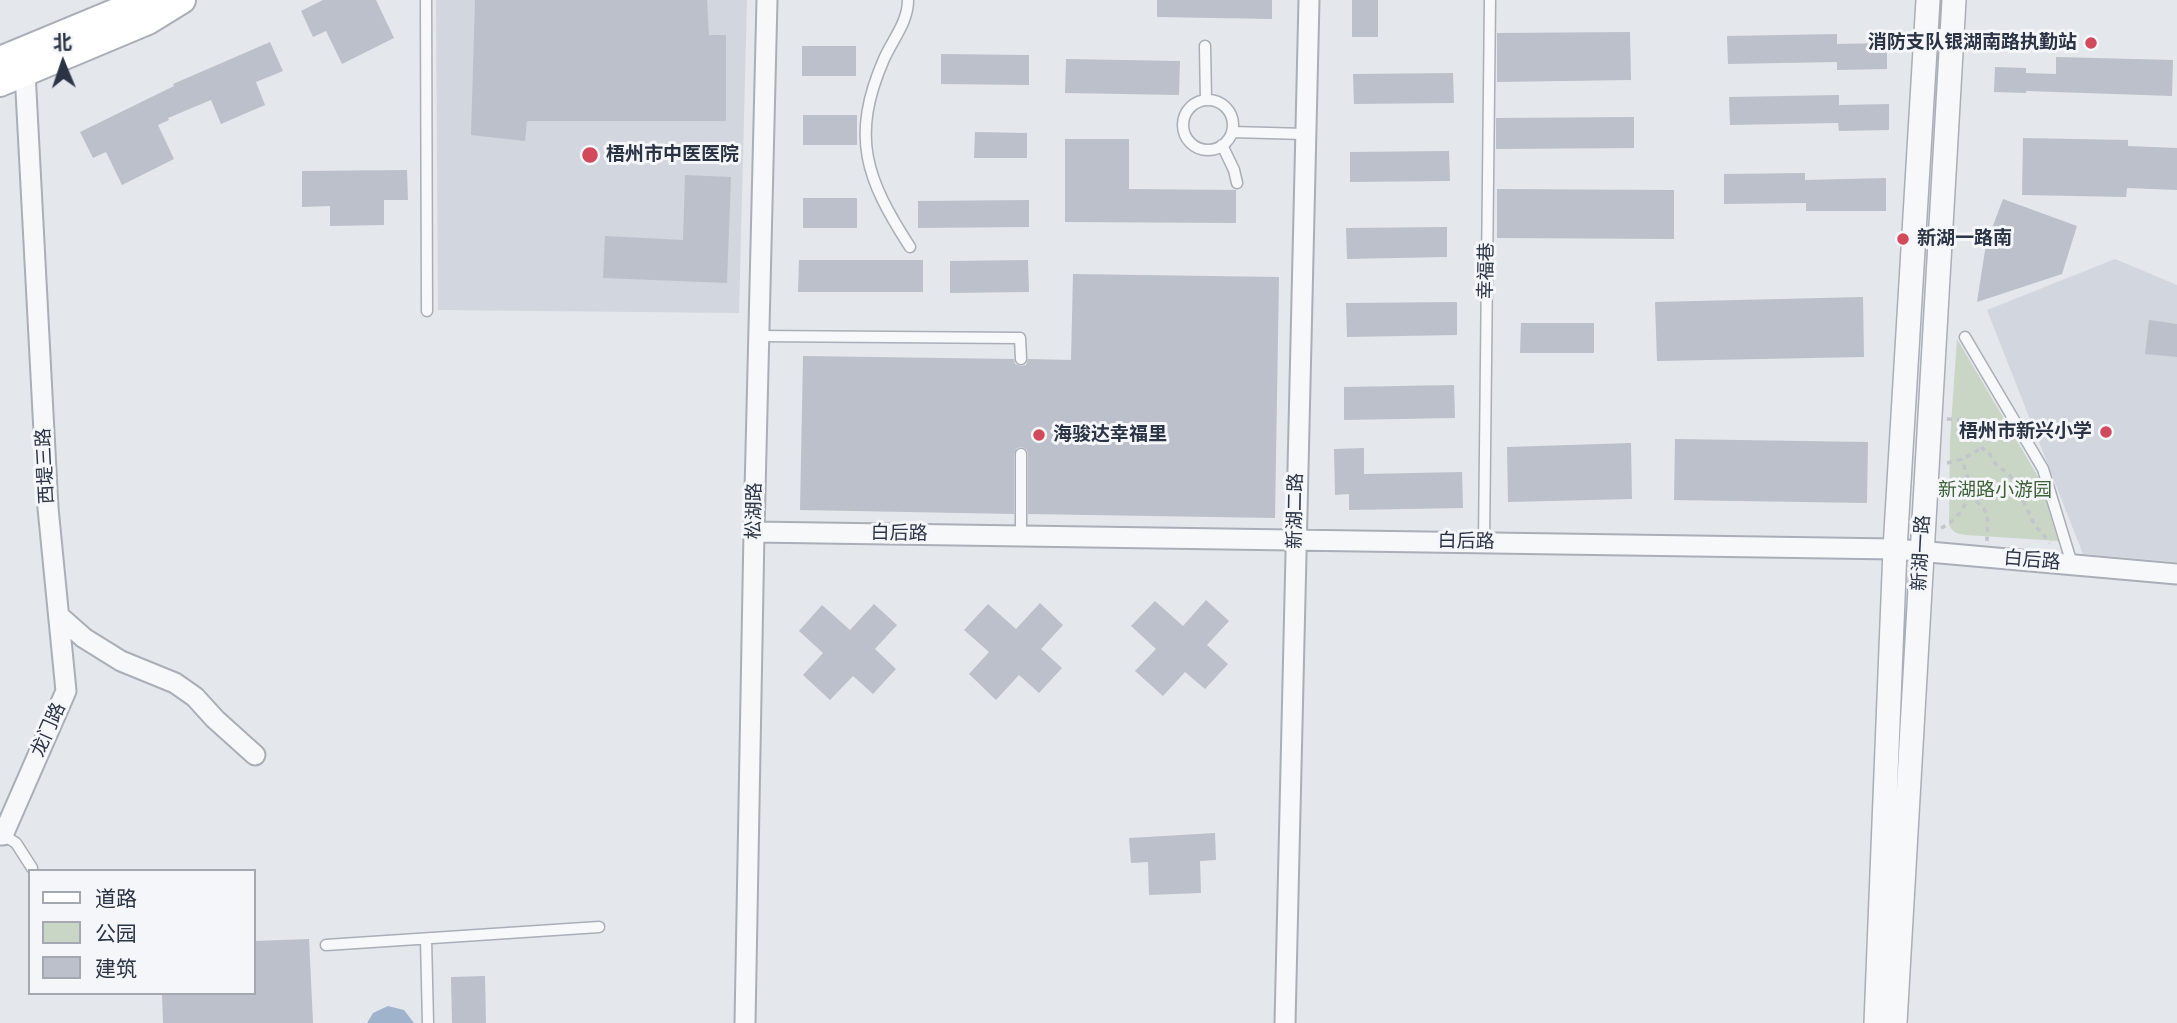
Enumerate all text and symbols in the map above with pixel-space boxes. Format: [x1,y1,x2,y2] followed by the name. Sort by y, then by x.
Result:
[28,28,98,98] north arrow
[52,29,72,55] text: 北
[1868,32,2077,54] place label: 消防支队银湖南路执勤站
[2083,35,2099,51] marker: 消防支队银湖南路执勤站
[606,144,739,166] place label: 梧州市中医医院
[580,145,600,165] marker: 梧州市中医医院
[1917,228,2012,250] place label: 新湖一路南
[1895,231,1911,247] marker: 新湖一路南
[1475,242,1499,300] street label: 幸福巷
[1959,421,2092,443] place label: 梧州市新兴小学
[1053,424,1167,446] place label: 海骏达幸福里
[2098,424,2114,440] marker: 梧州市新兴小学
[33,427,59,505] street label: 西堤三路
[1031,427,1047,443] marker: 海骏达幸福里
[1284,473,1308,549] street label: 新湖二路
[1938,480,2052,502] park label: 新湖路小游园
[743,482,767,540] street label: 松湖路
[1909,514,1935,592] street label: 新湖一路
[870,522,928,546] street label: 白后路
[1437,530,1495,554] street label: 白后路
[2003,547,2061,575] street label: 白后路
[27,699,71,761] street label: 龙门路
[28,869,256,995] legend
[95,884,137,913] text: 道路
[95,919,137,948] text: 公园
[95,954,137,983] text: 建筑

